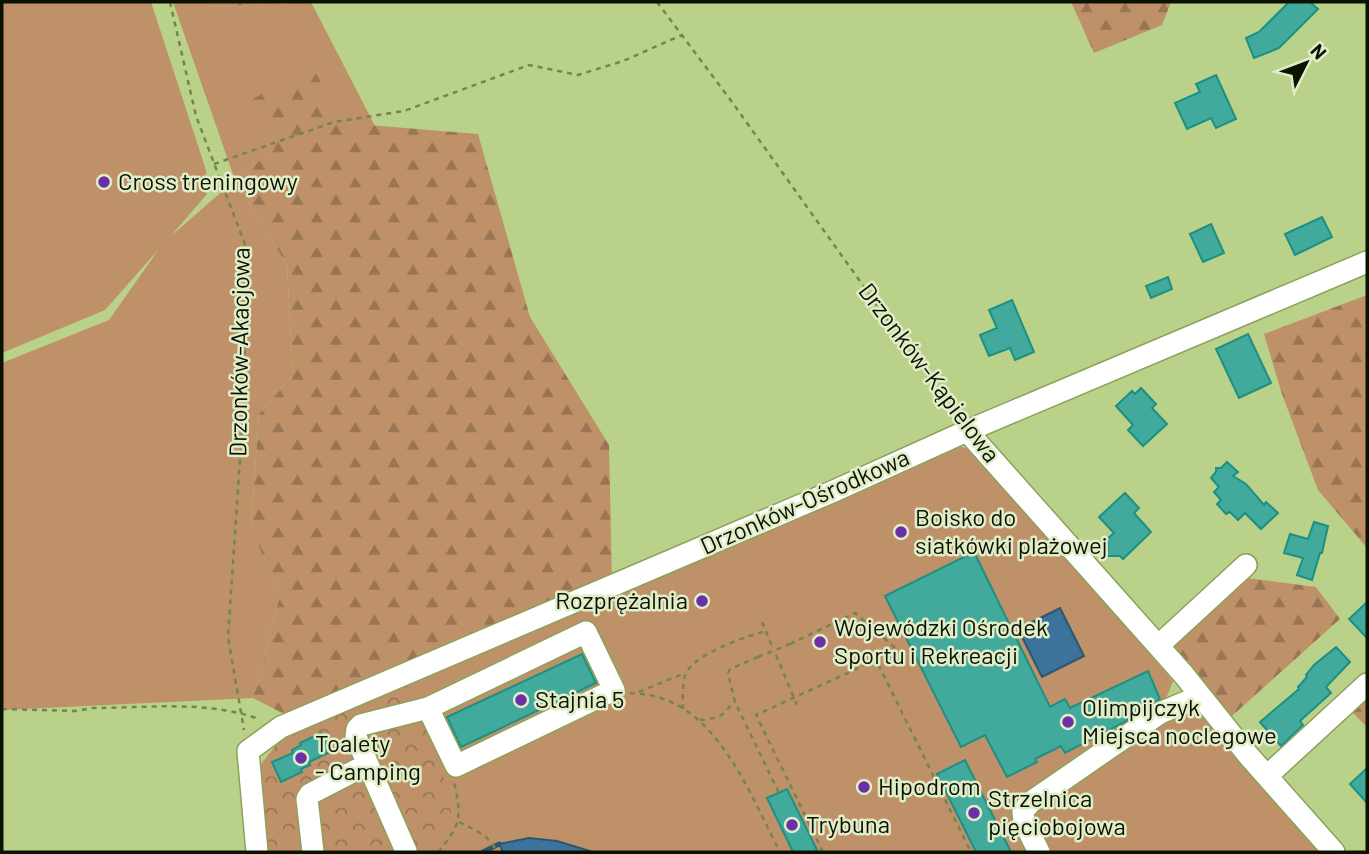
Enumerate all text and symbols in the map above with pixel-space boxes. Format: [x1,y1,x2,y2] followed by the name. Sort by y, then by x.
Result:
[1271,28,1341,98] north arrow
[1306,39,1332,64] text: N
[118,166,298,195] place label: Cross treningowy
[96,174,112,190] marker: Cross treningowy
[222,247,255,457] street label: Drzonków-Akacjowa
[853,277,1007,468] street label: Drzonków-Kąpielowa
[696,442,913,560] street label: Drzonków-Ośrodkowa
[915,502,1108,559] place label: Boisko do siatkówki plażowej
[893,524,909,540] marker: Boisko do siatkówki plażowej
[555,585,688,614] place label: Rozprężalnia
[694,593,710,609] marker: Rozprężalnia
[834,612,1048,669] place label: Wojewódzki Ośrodek Sportu i Rekreacji
[812,634,828,650] marker: Wojewódzki Ośrodek Sportu i Rekreacji
[535,684,624,713] place label: Stajnia 5
[513,692,529,708] marker: Stajnia 5
[1082,692,1277,749] place label: Olimpijczyk Miejsca noclegowe
[1060,714,1076,730] marker: Olimpijczyk Miejsca noclegowe
[315,728,421,785] place label: Toalety - Camping
[293,750,309,766] marker: Toalety - Camping
[878,771,981,800] place label: Hipodrom
[856,779,872,795] marker: Hipodrom
[988,783,1126,840] place label: Strzelnica pięciobojowa
[966,805,982,821] marker: Strzelnica pięciobojowa
[806,809,890,838] place label: Trybuna
[784,817,800,833] marker: Trybuna

